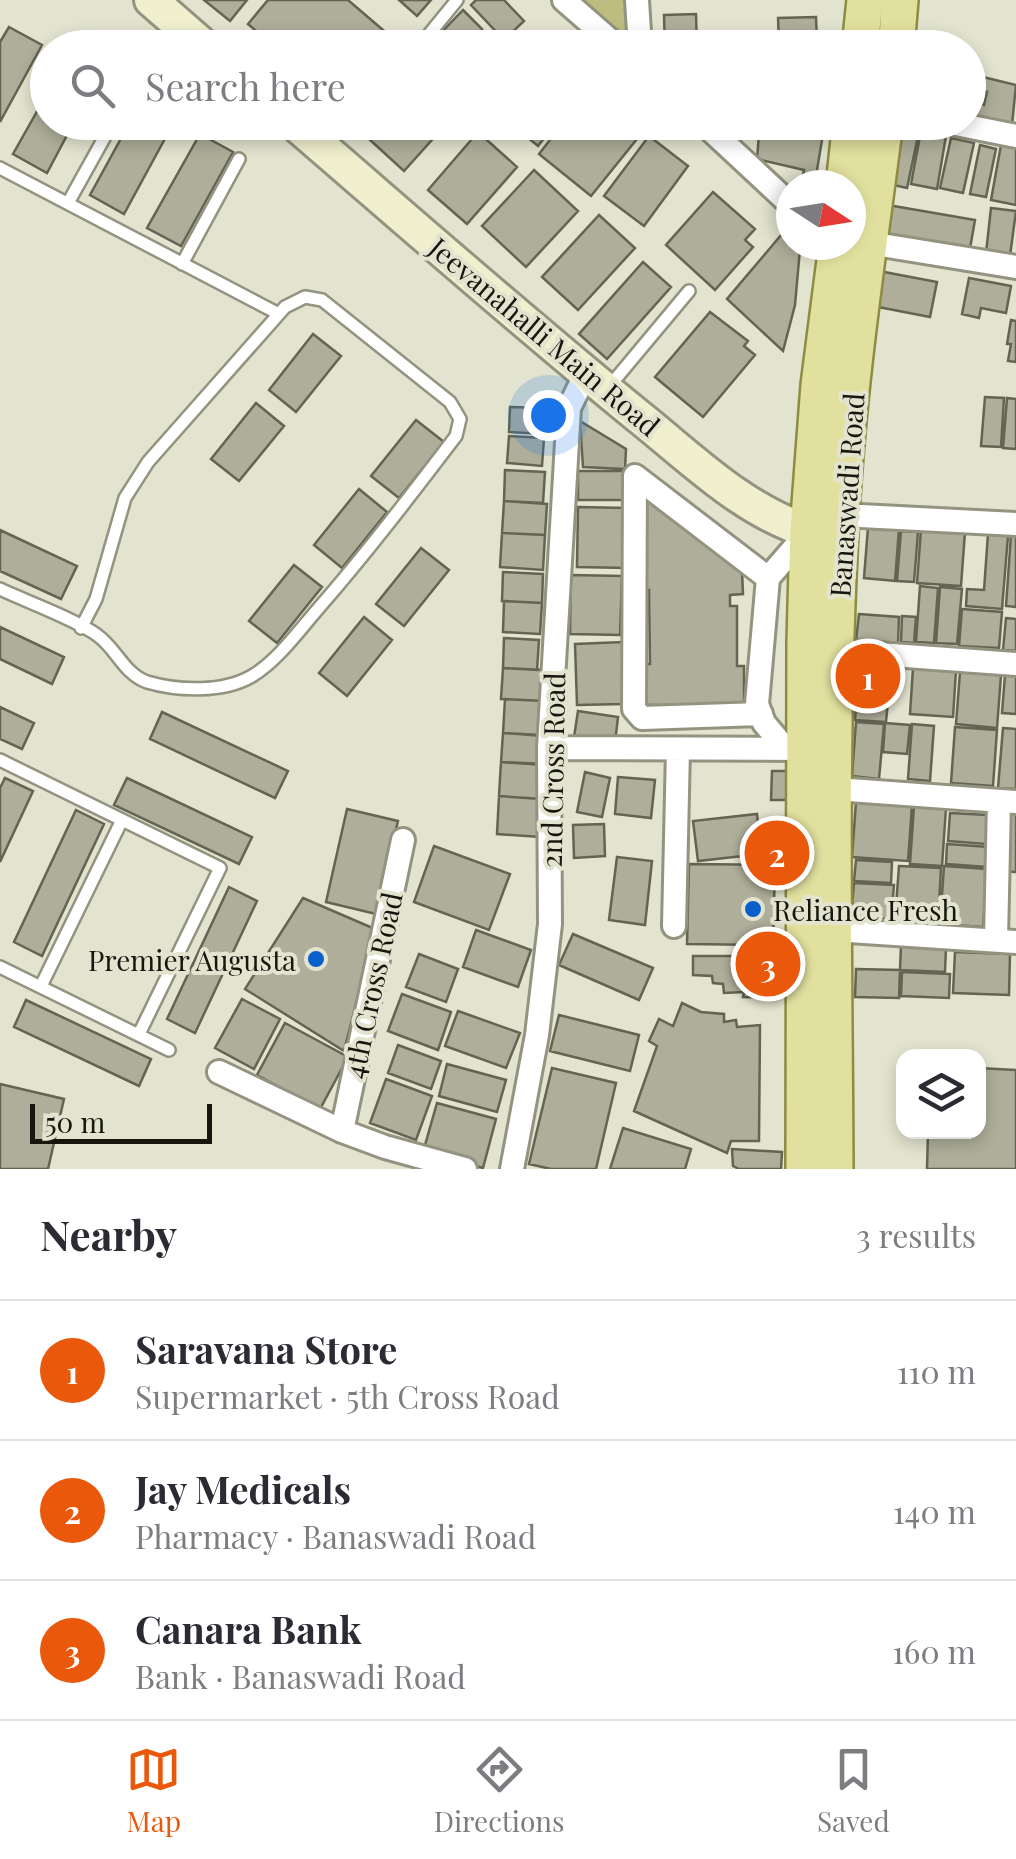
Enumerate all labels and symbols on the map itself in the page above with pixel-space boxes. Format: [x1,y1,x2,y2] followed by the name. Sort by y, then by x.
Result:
[776,170,866,260] north arrow
[421,228,668,443] street label: Jeevanahalli Main Road
[523,390,574,441] your location
[820,391,872,599] street label: Banaswadi Road
[836,638,900,714] pin: 1
[532,672,572,868] street label: 2nd Cross Road
[744,816,810,890] pin: 2
[334,889,410,1081] street label: 4th Cross Road
[773,891,958,928] place label: Reliance Fresh
[742,898,764,920] marker: Reliance Fresh
[736,926,800,1002] pin: 3
[88,941,296,978] place label: Premier Augusta
[305,948,327,970] marker: Premier Augusta
[30,1099,212,1144] scale bar

